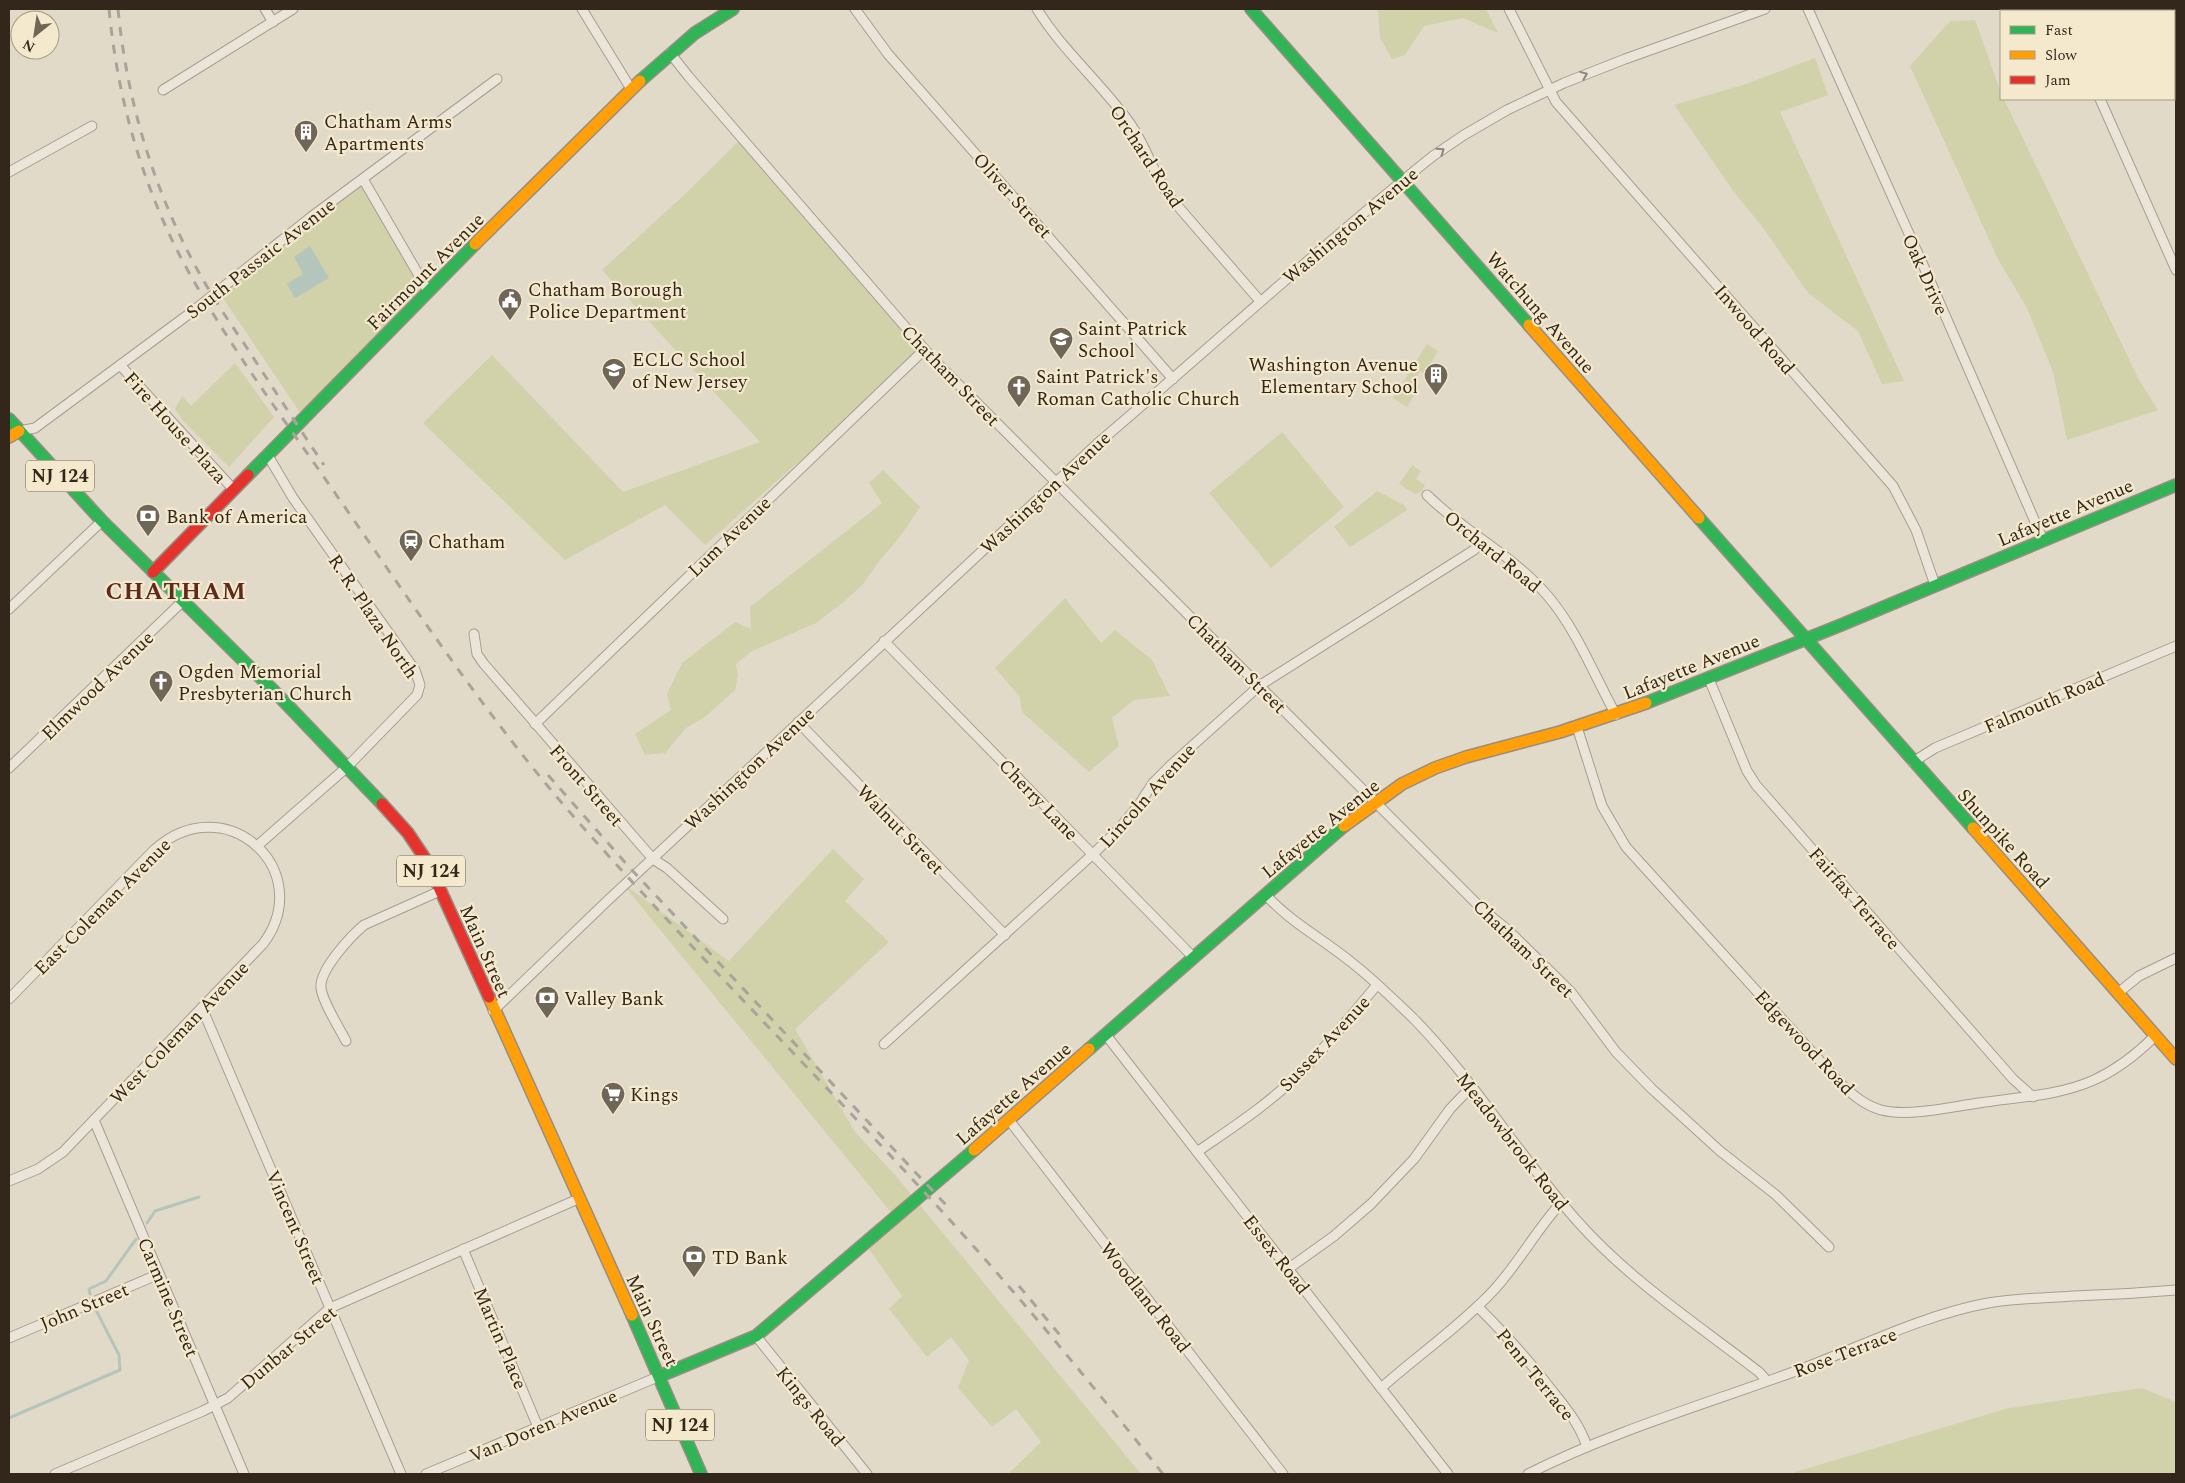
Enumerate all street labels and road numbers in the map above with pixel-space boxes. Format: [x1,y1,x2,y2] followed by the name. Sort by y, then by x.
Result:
[1101,99,1190,214] street label: Orchard Road
[965,146,1059,246] street label: Oliver Street
[1277,161,1425,292] street label: Washington Avenue
[180,191,342,327] street label: South Passaic Avenue
[360,206,492,338] street label: Fairmount Avenue
[1894,229,1955,320] street label: Oak Drive
[1478,245,1601,381] street label: Watchung Avenue
[1706,278,1801,382] street label: Inwood Road
[894,318,1006,434] street label: Chatham Street
[116,365,234,491] street label: Fire House Plaza
[974,425,1118,562] street label: Washington Avenue
[26,461,94,492] road number: NJ 124
[1993,472,2138,555] street label: Lafayette Avenue
[682,490,778,584] street label: Lum Avenue
[1437,504,1547,601] street label: Orchard Road
[320,549,425,685] street label: R. R. Plaza North
[1179,607,1293,721] street label: Chatham Street
[35,625,161,748] street label: Elmwood Avenue
[1619,627,1764,708] street label: Lafayette Avenue
[1980,665,2109,742] street label: Falmouth Road
[678,701,822,838] street label: Washington Avenue
[1093,737,1203,855] street label: Lincoln Avenue
[542,738,630,834] street label: Front Street
[991,752,1085,848] street label: Cherry Lane
[1255,772,1387,886] street label: Lafayette Avenue
[849,778,951,882] street label: Walnut Street
[1950,782,2056,896] street label: Shunpike Road
[28,832,178,982] street label: East Coleman Avenue
[1801,841,1907,957] street label: Fairfax Terrace
[397,856,465,886] road number: NJ 124
[1465,893,1581,1006] street label: Chatham Street
[451,900,518,1003] street label: Main Street
[104,955,256,1111] street label: West Coleman Avenue
[1747,984,1861,1103] street label: Edgewood Road
[1273,989,1378,1099] street label: Sussex Avenue
[950,1036,1078,1153] street label: Lafayette Avenue
[1448,1066,1575,1217] street label: Meadowbrook Road
[257,1166,332,1290] street label: Vincent Street
[1235,1209,1316,1301] street label: Essex Road
[129,1233,206,1362] street label: Carmine Street
[1092,1236,1197,1360] street label: Woodland Road
[618,1270,686,1372] street label: Main Street
[36,1276,134,1339] street label: John Street
[465,1283,534,1394] street label: Martin Place
[234,1299,344,1397] street label: Dunbar Street
[1790,1320,1902,1386] street label: Rose Terrace
[1488,1322,1581,1427] street label: Penn Terrace
[768,1360,851,1454] street label: Kings Road
[465,1382,622,1471] street label: Van Doren Avenue
[646,1410,714,1440] road number: NJ 124

